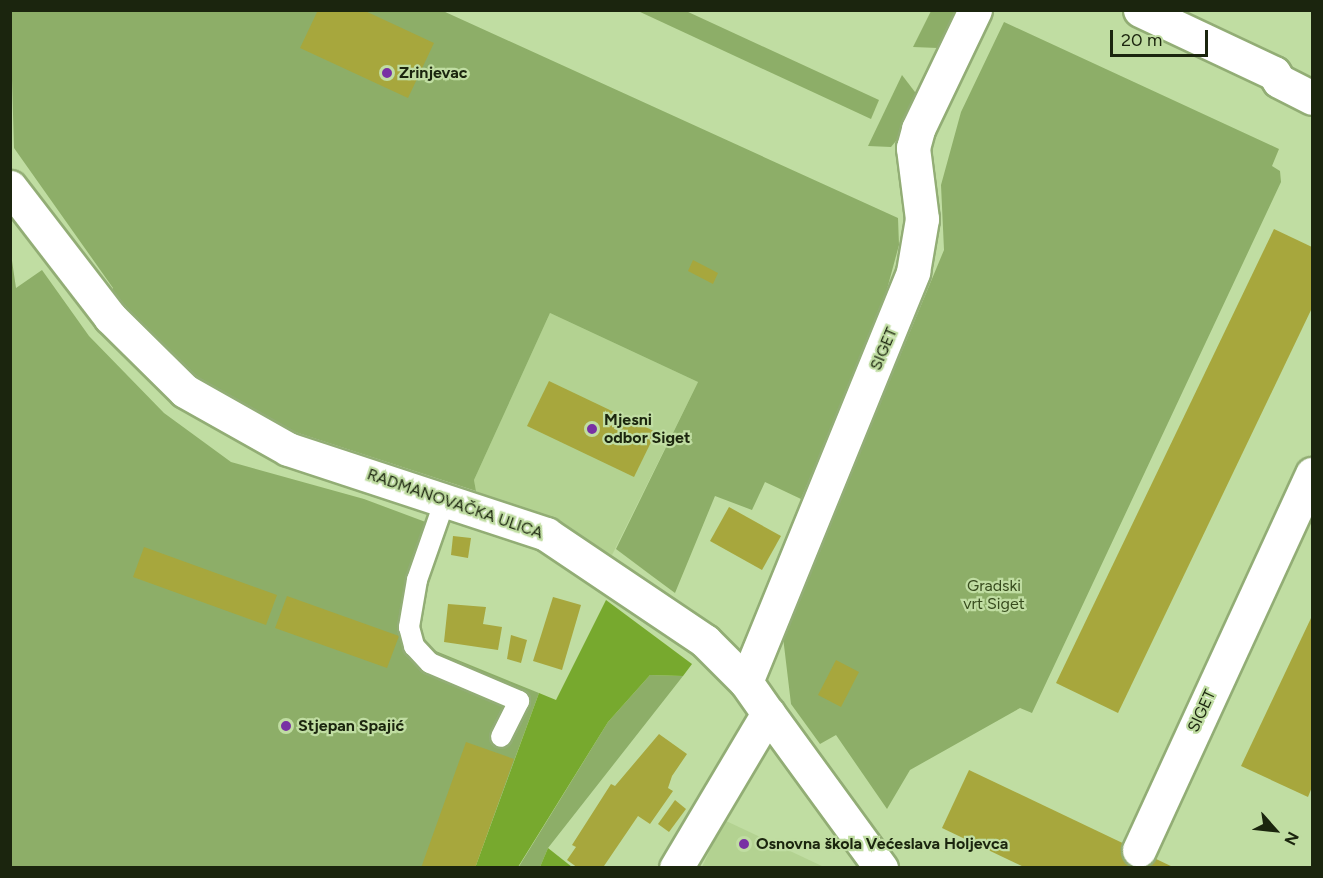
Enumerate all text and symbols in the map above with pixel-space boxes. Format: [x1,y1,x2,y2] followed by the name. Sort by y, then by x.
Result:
[1113,18,1210,56] scale bar
[1121,29,1162,51] text: 20 m
[399,63,468,83] place label: Zrinjevac
[380,66,394,80] marker: Zrinjevac
[866,325,902,373] street label: SIGET
[604,410,690,448] place label: Mjesni odbor Siget
[585,422,599,436] marker: Mjesni odbor Siget
[365,465,545,543] street label: RADMANOVAČKA ULICA
[963,576,1025,614] park label: Gradski vrt Siget
[1184,687,1220,735] street label: SIGET
[298,716,404,736] place label: Stjepan Spajić
[279,719,293,733] marker: Stjepan Spajić
[1245,800,1305,860] north arrow
[1280,829,1303,848] text: N
[756,834,1008,854] place label: Osnovna škola Većeslava Holjevca
[737,837,751,851] marker: Osnovna škola Većeslava Holjevca

